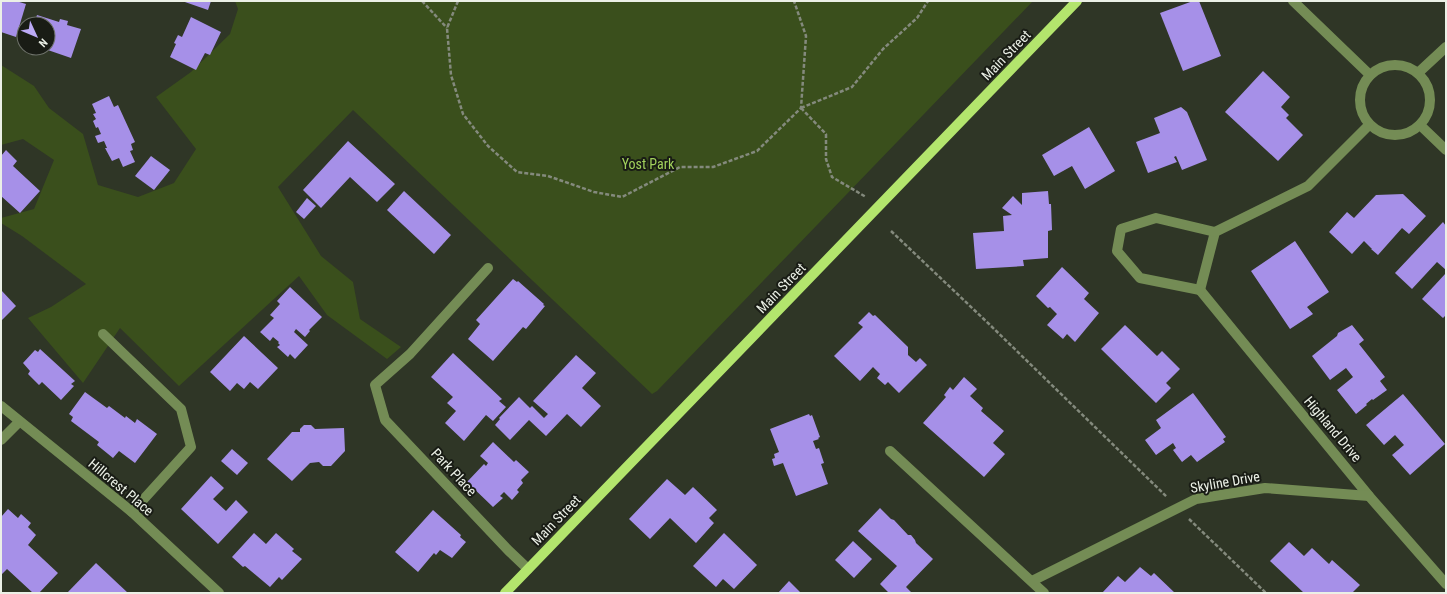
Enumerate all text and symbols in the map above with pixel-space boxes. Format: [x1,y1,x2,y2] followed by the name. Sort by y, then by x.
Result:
[16,16,56,56] north arrow
[978,27,1034,83] street label: Main Street
[36,36,50,50] text: N
[622,156,675,172] park label: Yost Park
[753,260,809,316] street label: Main Street
[1301,393,1365,465] street label: Highland Drive
[428,445,480,499] street label: Park Place
[85,455,157,519] street label: Hillcrest Place
[1189,468,1261,496] street label: Skyline Drive
[528,492,584,548] street label: Main Street

